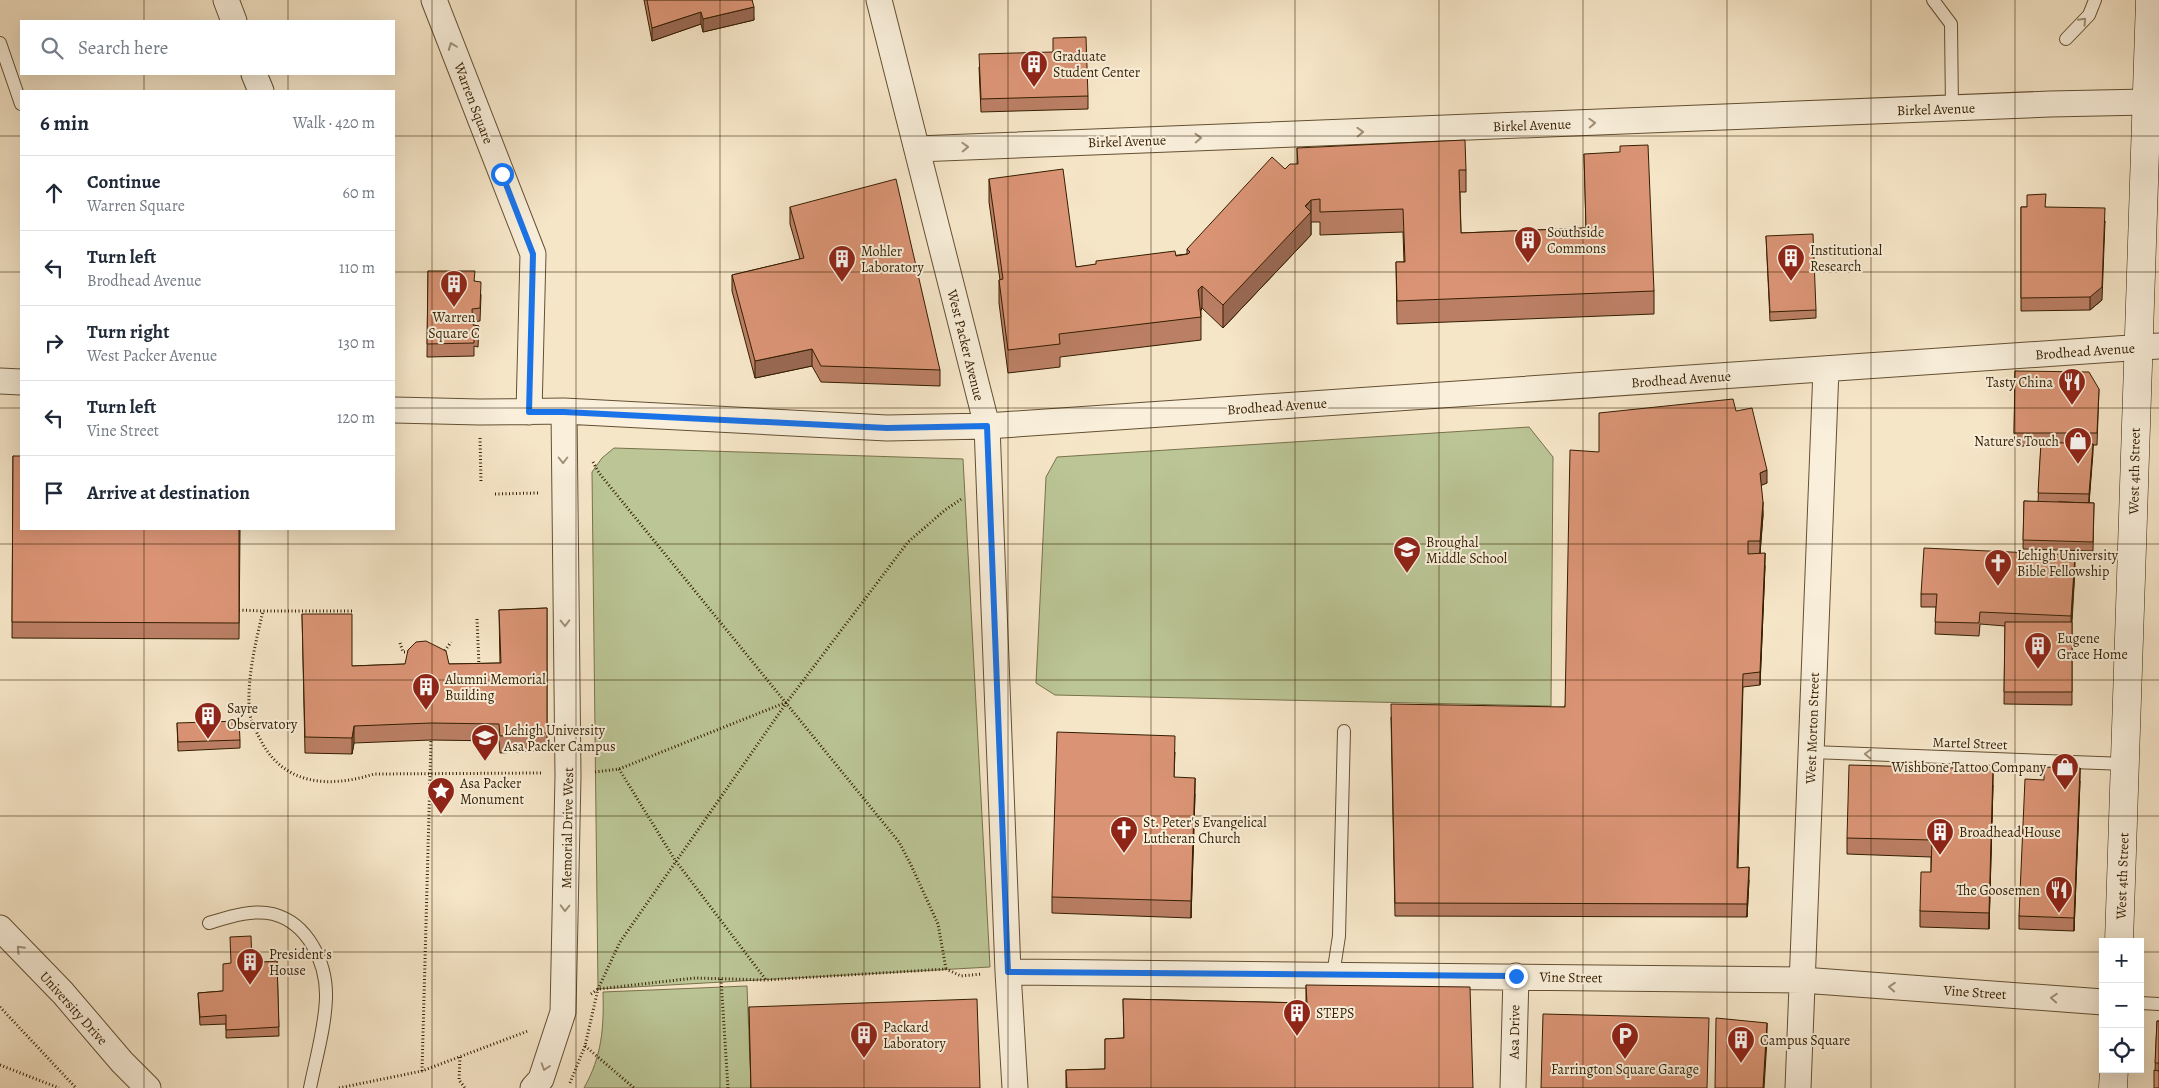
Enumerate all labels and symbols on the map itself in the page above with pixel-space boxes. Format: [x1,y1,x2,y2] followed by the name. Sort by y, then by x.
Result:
[2077,18,2086,27] one-way arrow
[448,42,458,50] one-way arrow
[1053,47,1141,82] place label: Graduate Student Center
[1019,49,1049,88] building icon: Graduate Student Center
[449,59,498,147] street label: Warren Square
[1897,99,1976,120] street label: Birkel Avenue
[1493,115,1572,136] street label: Birkel Avenue
[1589,118,1597,128] one-way arrow
[1356,127,1364,137] one-way arrow
[1088,131,1167,152] street label: Birkel Avenue
[1194,133,1202,144] one-way arrow
[962,142,970,153] one-way arrow
[491,163,514,186] route start
[1547,223,1606,258] place label: Southside Commons
[1513,225,1543,264] building icon: Southside Commons
[1810,241,1883,276] place label: Institutional Research
[861,242,925,277] place label: Mohler Laboratory
[1776,243,1806,282] building icon: Institutional Research
[827,244,857,283] building icon: Mohler Laboratory
[439,269,469,308] building icon: Warren Square C
[942,287,989,403] street label: West Packer Avenue
[428,308,480,343] place label: Warren Square C
[2034,339,2136,364] street label: Brodhead Avenue
[1630,367,1732,392] street label: Brodhead Avenue
[2057,367,2087,406] restaurant icon: Tasty China
[1986,373,2053,392] place label: Tasty China
[1226,394,1328,419] street label: Brodhead Avenue
[2063,426,2093,465] shop icon: Nature's Touch
[2124,427,2145,516] street label: West 4th Street
[1974,432,2060,451] place label: Nature's Touch
[558,456,568,464] one-way arrow
[1426,533,1508,568] place label: Broughal Middle School
[1392,535,1422,574] school or university icon: Broughal Middle School
[2017,546,2119,581] place label: Lehigh University Bible Fellowship
[1983,548,2013,587] church icon: Lehigh University Bible Fellowship
[560,619,571,627] one-way arrow
[2057,629,2128,664] place label: Eugene Grace Home
[2023,631,2053,670] building icon: Eugene Grace Home
[444,670,546,705] place label: Alumni Memorial Building
[411,672,441,711] building icon: Alumni Memorial Building
[1801,672,1824,785] street label: West Morton Street
[227,699,298,734] place label: Sayre Observatory
[193,701,223,740] building icon: Sayre Observatory
[503,721,616,756] place label: Lehigh University Asa Packer Campus
[470,723,500,762] school or university icon: Lehigh University Asa Packer Campus
[1932,733,2008,754] street label: Martel Street
[1863,749,1871,760] one-way arrow
[2050,752,2080,791] shop icon: Wishbone Tattoo Company
[1891,758,2047,777] place label: Wishbone Tattoo Company
[557,767,578,889] street label: Memorial Drive West
[459,774,524,809] place label: Asa Packer Monument
[426,776,456,815] place icon: Asa Packer Monument
[1143,813,1267,848] place label: St. Peter's Evangelical Lutheran Church
[1109,815,1139,854] church icon: St. Peter's Evangelical Lutheran Church
[1925,817,1955,856] building icon: Broadhead House
[1959,823,2061,842] place label: Broadhead House
[2111,832,2134,921] street label: West 4th Street
[2044,875,2074,914] restaurant icon: The Goosemen
[1957,881,2040,900] place label: The Goosemen
[560,904,570,912] one-way arrow
[269,945,332,980] place label: President's House
[17,946,26,955] one-way arrow
[235,947,265,986] building icon: President's House
[1505,965,1528,988] route end
[35,967,112,1049] street label: University Drive
[1538,967,1603,988] street label: Vine Street
[1888,981,1896,992] one-way arrow
[1942,981,2007,1004] street label: Vine Street
[2050,993,2058,1004] one-way arrow
[1282,998,1312,1037] building icon: STEPS
[1316,1004,1354,1023] place label: STEPS
[1505,1005,1524,1060] street label: Asa Drive
[883,1018,947,1053] place label: Packard Laboratory
[849,1020,879,1059] building icon: Packard Laboratory
[1610,1021,1640,1060] parking icon: Farrington Square Garage
[1726,1025,1756,1064] building icon: Campus Square
[1760,1031,1850,1050] place label: Campus Square
[1551,1060,1699,1079] place label: Farrington Square Garage
[540,1062,550,1071] one-way arrow

